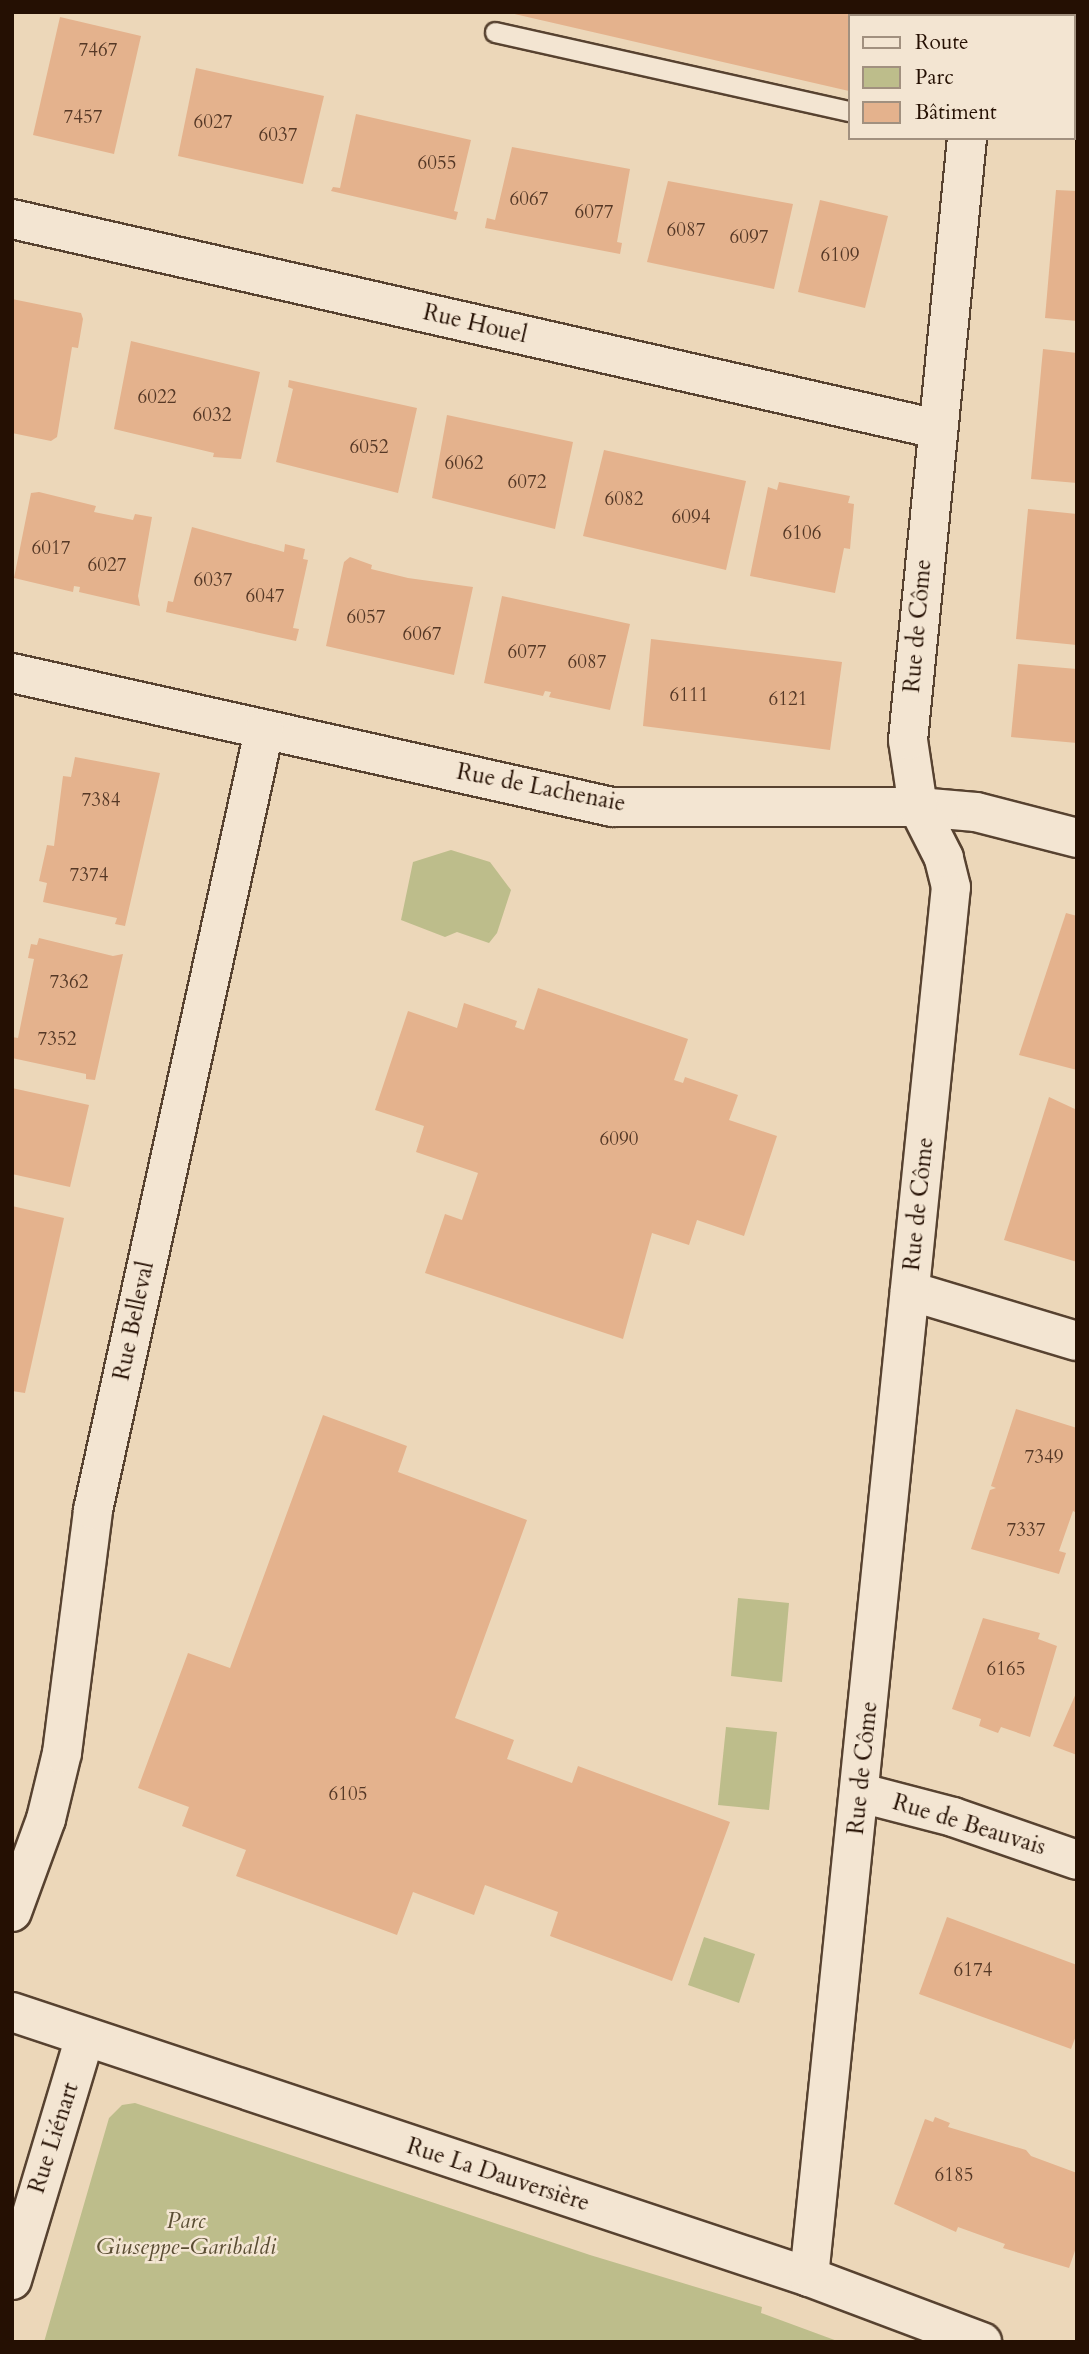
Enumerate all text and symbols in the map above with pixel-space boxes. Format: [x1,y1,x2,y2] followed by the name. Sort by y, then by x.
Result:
[848,14,1075,140] legend
[915,28,969,57] text: Route
[79,40,117,62] house number: 7467
[915,63,954,92] text: Parc
[915,98,997,127] text: Bâtiment
[64,107,102,129] house number: 7457
[194,112,232,134] house number: 6027
[259,125,297,147] house number: 6037
[418,153,456,175] house number: 6055
[510,189,548,211] house number: 6067
[575,202,613,224] house number: 6077
[667,220,705,242] house number: 6087
[730,227,768,249] house number: 6097
[821,245,859,267] house number: 6109
[420,299,530,349] street label: Rue Houel
[138,387,176,409] house number: 6022
[193,405,231,427] house number: 6032
[350,437,388,459] house number: 6052
[445,453,483,475] house number: 6062
[508,472,546,494] house number: 6072
[605,489,643,511] house number: 6082
[672,507,710,529] house number: 6094
[783,523,821,545] house number: 6106
[32,538,70,560] house number: 6017
[88,555,126,577] house number: 6027
[898,558,938,694] street label: Rue de Côme
[194,570,232,592] house number: 6037
[246,586,284,608] house number: 6047
[347,607,385,629] house number: 6057
[403,624,441,646] house number: 6067
[508,642,546,664] house number: 6077
[568,652,606,674] house number: 6087
[670,685,708,707] house number: 6111
[769,689,807,711] house number: 6121
[454,758,628,818] street label: Rue de Lachenaie
[82,790,120,812] house number: 7384
[70,865,108,887] house number: 7374
[50,972,88,994] house number: 7362
[38,1029,76,1051] house number: 7352
[600,1129,638,1151] house number: 6090
[898,1136,940,1272] street label: Rue de Côme
[108,1259,160,1383] street label: Rue Belleval
[1025,1447,1063,1469] house number: 7349
[1007,1520,1045,1542] house number: 7337
[987,1659,1025,1681] house number: 6165
[842,1700,884,1836] street label: Rue de Côme
[329,1784,367,1806] house number: 6105
[889,1789,1049,1861] street label: Rue de Beauvais
[954,1960,992,1982] house number: 6174
[23,2079,85,2197] street label: Rue Liénart
[403,2132,593,2218] street label: Rue La Dauversière
[935,2165,973,2187] house number: 6185
[96,2207,276,2261] park label: Parc Giuseppe-Garibaldi

